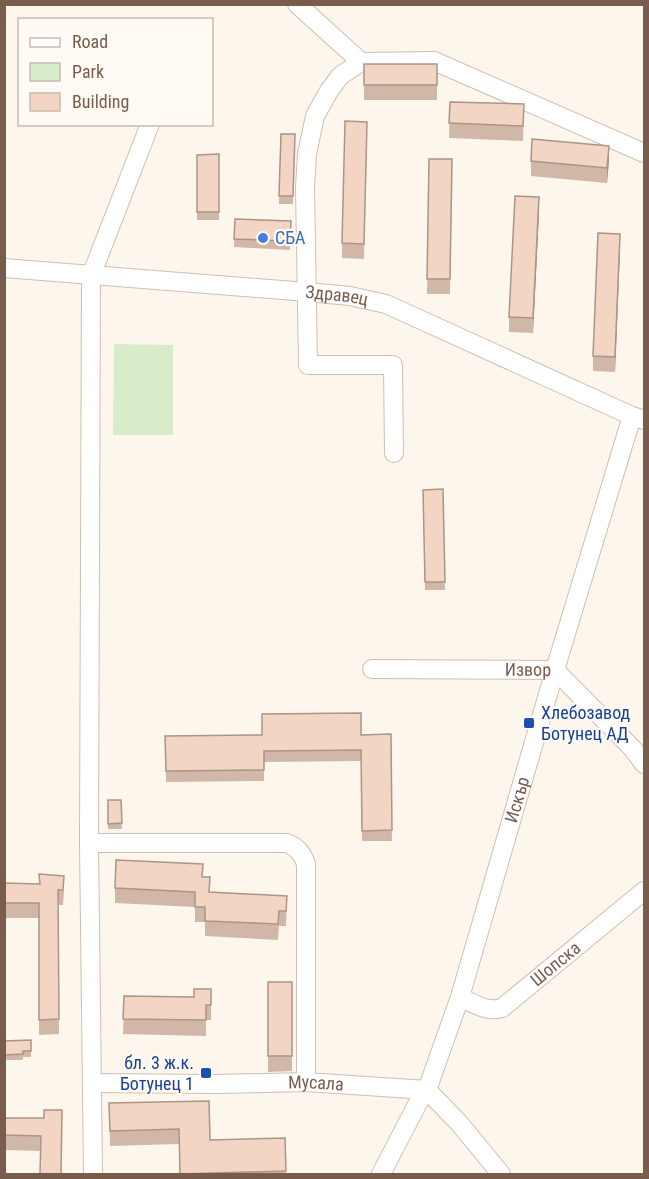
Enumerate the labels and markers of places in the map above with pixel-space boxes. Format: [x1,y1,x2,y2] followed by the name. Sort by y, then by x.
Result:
[275,227,306,248] place label: СБА
[256,231,270,245] marker: СБА
[541,702,631,744] place label: Хлебозавод Ботунец АД
[522,716,536,730] marker: Хлебозавод Ботунец АД
[120,1052,194,1094] place label: бл. 3 ж.к. Ботунец 1
[199,1066,213,1080] marker: бл. 3 ж.к. Ботунец 1

